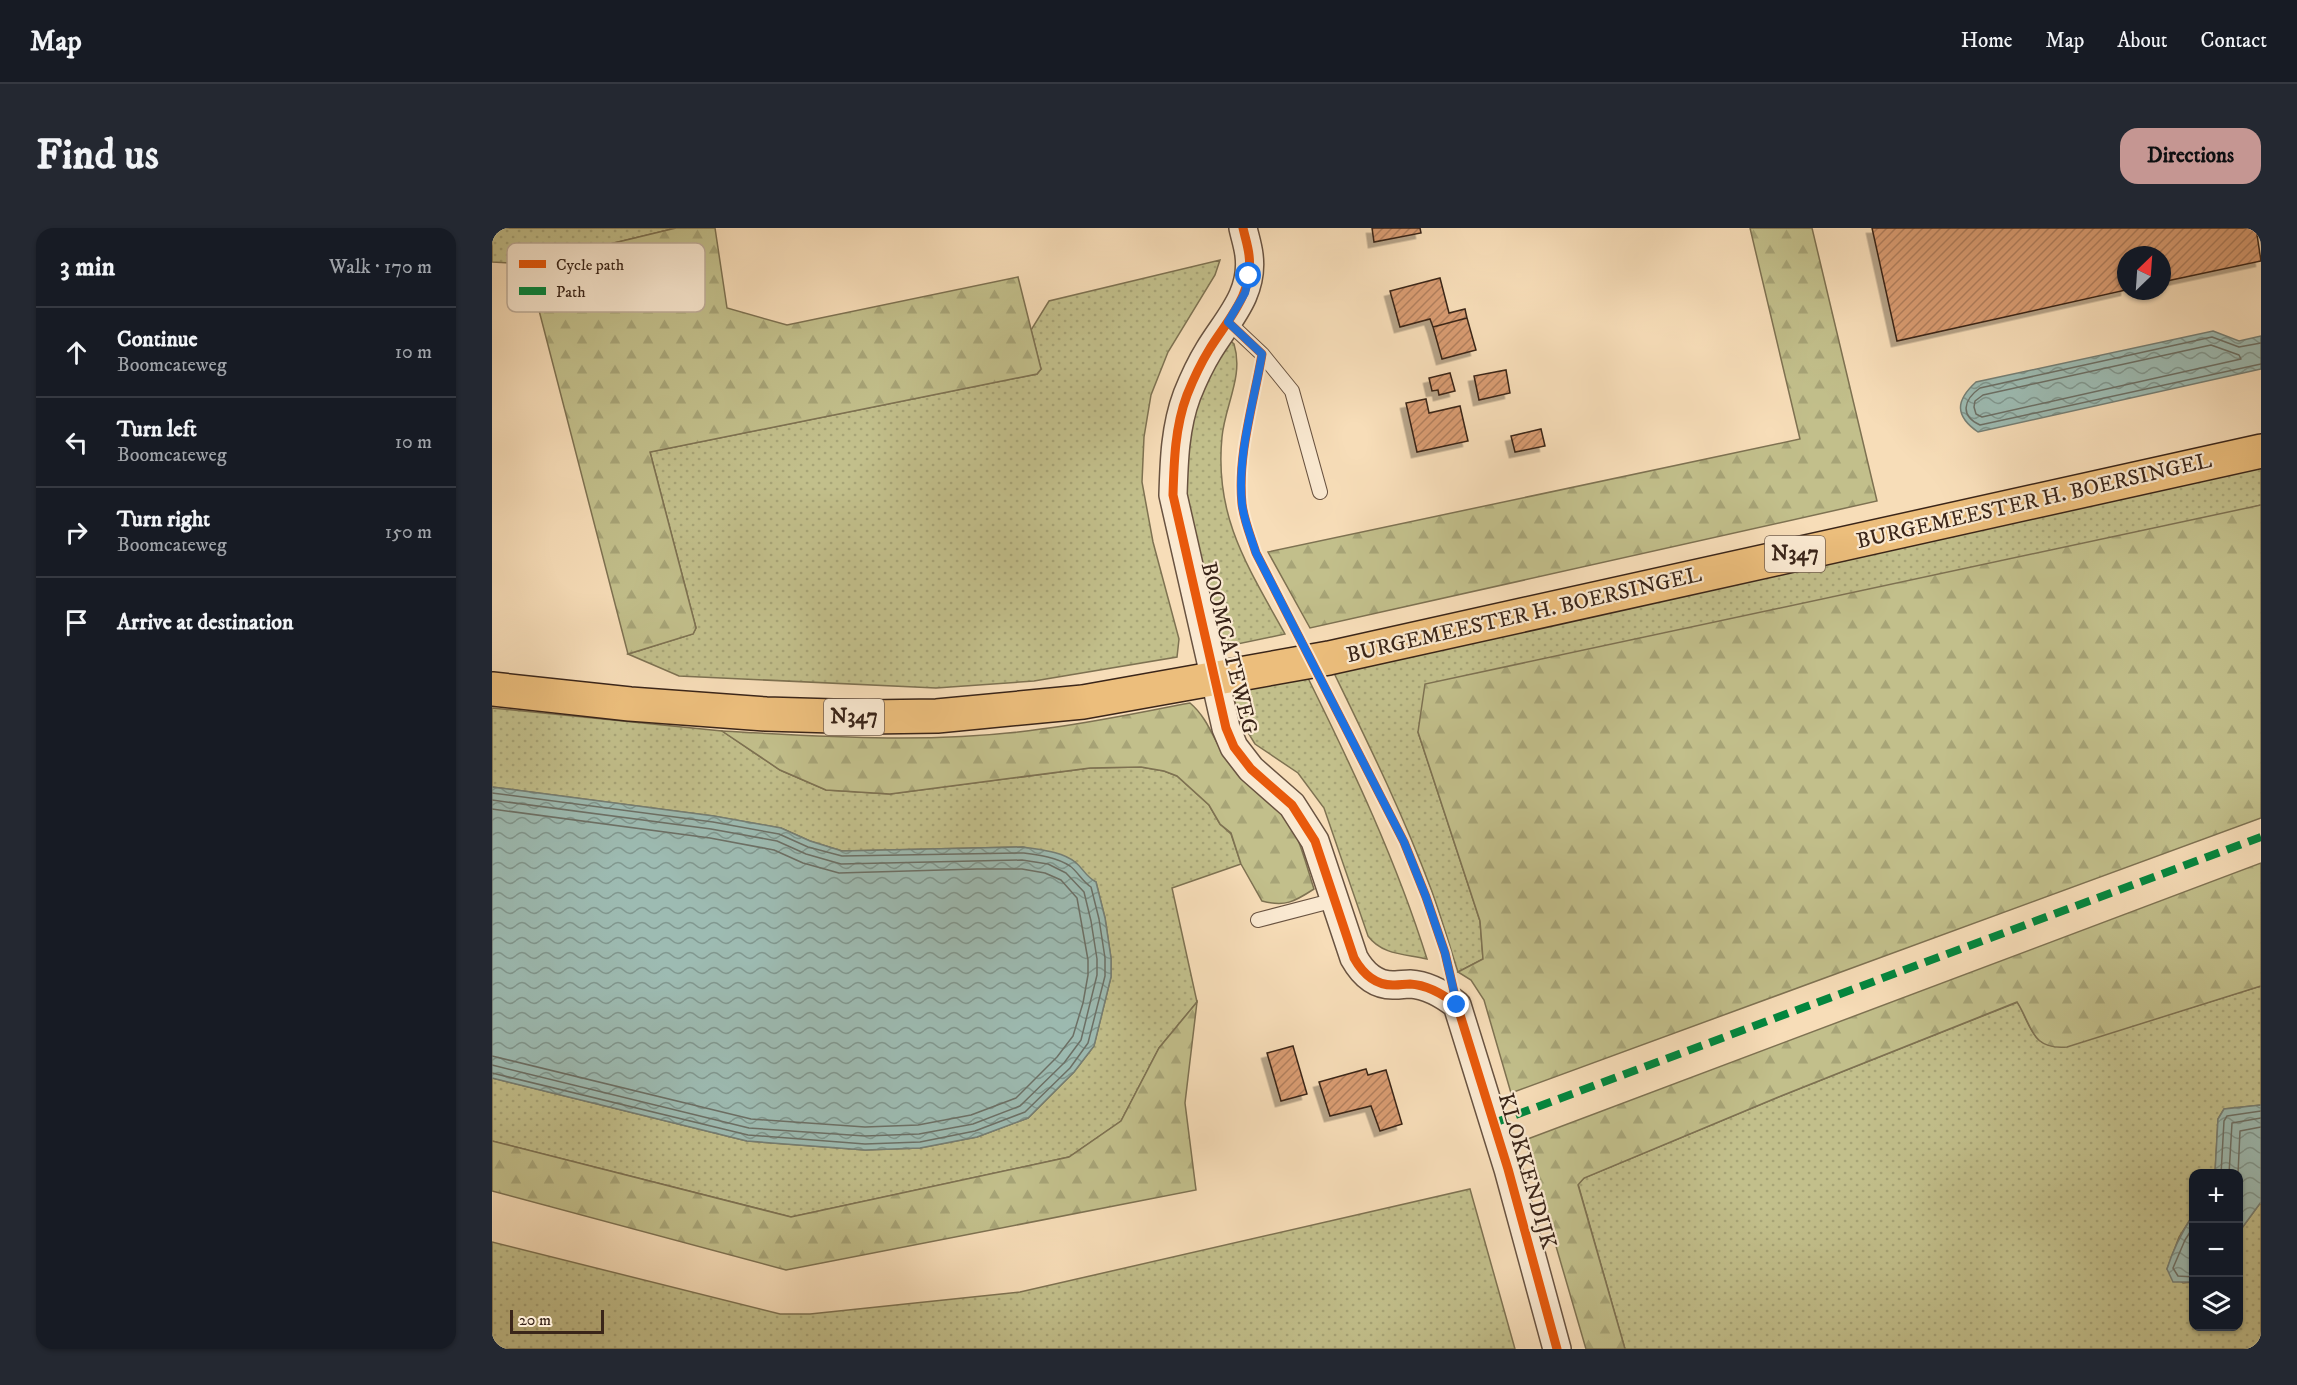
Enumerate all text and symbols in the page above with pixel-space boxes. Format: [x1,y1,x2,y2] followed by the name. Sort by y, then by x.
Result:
[30,24,82,59] text: Map
[1961,28,2013,54] text: Home
[2046,28,2084,54] text: Map
[2117,28,2168,54] text: About
[2201,28,2267,54] text: Contact
[2120,128,2261,184] button: Directions
[36,130,159,182] text: Find us
[507,243,705,312] legend
[2117,246,2171,300] north arrow
[60,251,115,284] text: 3 min
[329,255,432,280] text: Walk · 170 m
[556,255,625,275] text: Cycle path
[1235,262,1261,288] route start
[556,282,586,302] text: Path
[117,326,198,353] text: Continue
[60,336,93,369] icon: ahead
[395,340,432,365] text: 10 m
[117,353,227,378] text: Boomcateweg
[117,416,197,443] text: Turn left
[60,426,93,459] icon: left
[395,430,432,455] text: 10 m
[117,443,227,468] text: Boomcateweg
[1854,447,2214,555] street label: BURGEMEESTER H. BOERSINGEL
[117,506,210,533] text: Turn right
[60,516,93,549] icon: right
[385,520,432,545] text: 150 m
[117,533,227,558] text: Boomcateweg
[1765,536,1825,572] road number: N347
[1195,559,1263,737] street label: BOOMCATEWEG
[1344,561,1704,669] street label: BURGEMEESTER H. BOERSINGEL
[60,606,93,639] icon: arrive
[117,609,294,636] text: Arrive at destination
[824,699,884,735] road number: N347
[1443,991,1469,1017] route end
[1492,1090,1562,1252] street label: KLOKKENDIJK
[2189,1169,2243,1331] map controls
[2189,1169,2243,1223] button: +
[2189,1223,2243,1277] button: −
[2189,1277,2243,1331] button: layers
[510,1307,604,1334] scale bar
[519,1310,551,1330] text: 20 m

